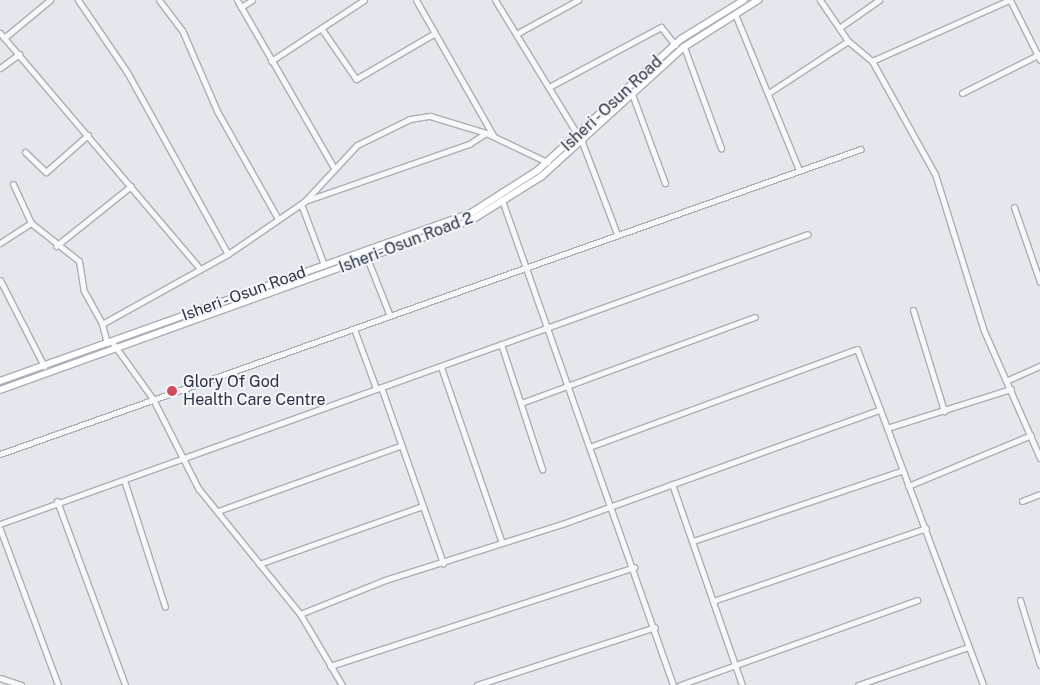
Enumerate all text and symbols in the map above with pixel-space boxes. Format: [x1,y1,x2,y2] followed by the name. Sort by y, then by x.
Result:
[556,51,668,157] street label: Isheri - Osun Road
[335,208,477,278] street label: Isheri- Osun Road 2
[177,262,311,326] street label: Isheri - Osun Road
[183,372,326,410] place label: Glory Of God Health Care Centre
[165,384,179,398] marker: Glory Of God Health Care Centre

